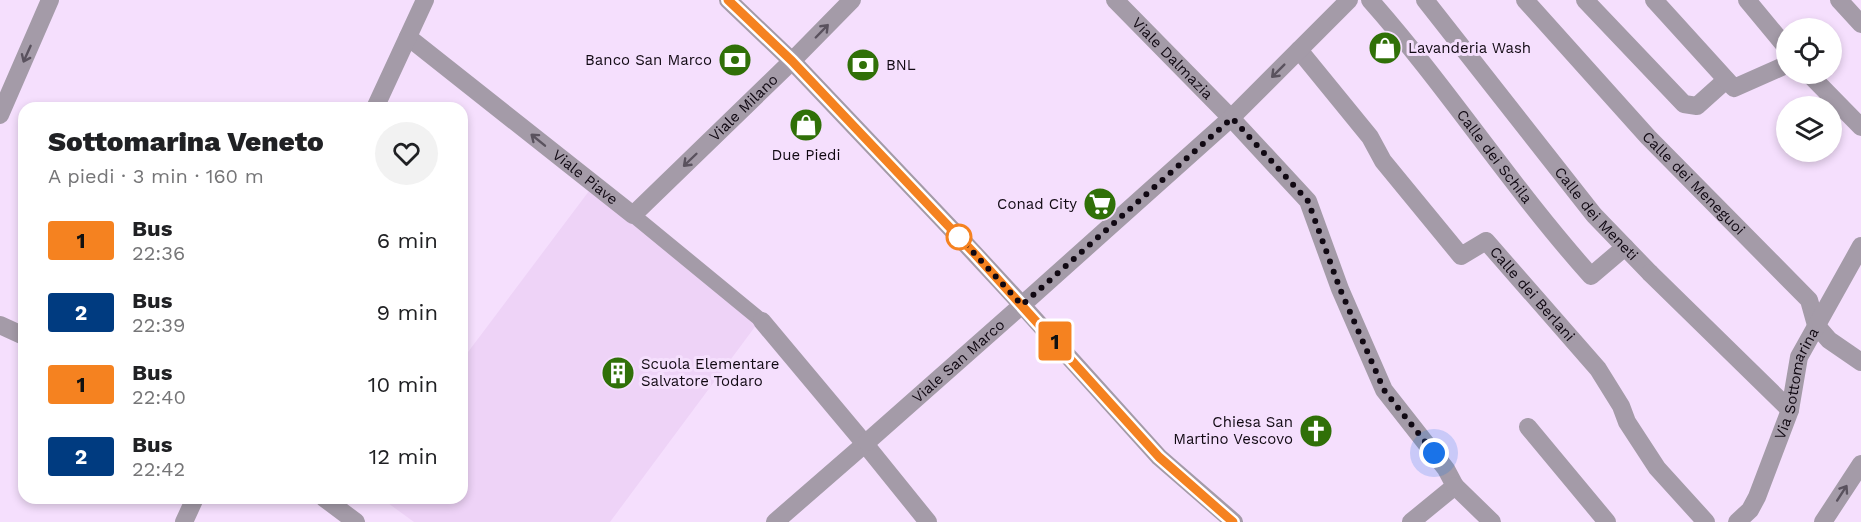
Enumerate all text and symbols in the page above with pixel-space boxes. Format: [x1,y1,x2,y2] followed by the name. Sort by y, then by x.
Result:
[1128,14,1217,104] street label: Viale Dalmazia
[1776,18,1842,162] map controls
[1776,18,1842,84] button: locate
[815,23,830,38] one-way arrow
[1367,30,1403,66] shop icon: Lavanderia Wash
[1408,39,1531,57] place label: Lavanderia Wash
[717,42,753,78] bank icon: Banco San Marco
[21,44,32,62] one-way arrow
[845,47,881,83] bank icon: BNL
[585,51,712,69] place label: Banco San Marco
[886,56,916,74] place label: BNL
[1271,64,1285,79] one-way arrow
[706,70,782,145] street label: Viale Milano
[1776,96,1842,162] button: layers
[1453,106,1536,207] street label: Calle dei Schila
[788,107,824,143] shop icon: Due Piedi
[375,122,438,185] button: heart
[48,125,324,158] text: Sottomarina Veneto
[1639,128,1749,239] street label: Calle dei Meneguoi
[530,133,546,146] one-way arrow
[549,146,622,209] street label: Viale Piave
[771,146,841,164] place label: Due Piedi
[682,153,697,167] one-way arrow
[1551,163,1642,264] street label: Calle dei Meneti
[48,164,264,188] text: A piedi · 3 min · 160 m
[1082,186,1118,222] supermarket icon: Conad City
[997,195,1077,213] place label: Conad City
[132,216,172,241] text: Bus
[946,224,972,250] unlabelled marker
[76,228,86,253] text: 1
[377,228,438,253] text: 6 min
[132,241,185,265] text: 22:36
[1486,243,1579,345] street label: Calle dei Berlani
[132,288,172,313] text: Bus
[75,300,87,325] text: 2
[376,300,438,325] text: 9 min
[132,313,185,337] text: 22:39
[908,316,1008,407] street label: Viale San Marco
[1036,322,1074,360] line badge: 1
[1771,324,1823,442] street label: Via Sottomarina
[1050,329,1060,354] text: 1
[600,355,636,391] building icon: Scuola Elementare Salvatore Todaro
[641,355,779,390] place label: Scuola Elementare Salvatore Todaro
[132,360,172,385] text: Bus
[76,372,86,397] text: 1
[368,372,438,397] text: 10 min
[132,385,186,409] text: 22:40
[1173,413,1293,448] place label: Chiesa San Martino Vescovo
[1298,413,1334,449] church icon: Chiesa San Martino Vescovo
[132,432,172,457] text: Bus
[1419,438,1449,468] your location
[75,444,87,469] text: 2
[369,444,438,469] text: 12 min
[132,457,185,481] text: 22:42
[1836,485,1848,502] one-way arrow

